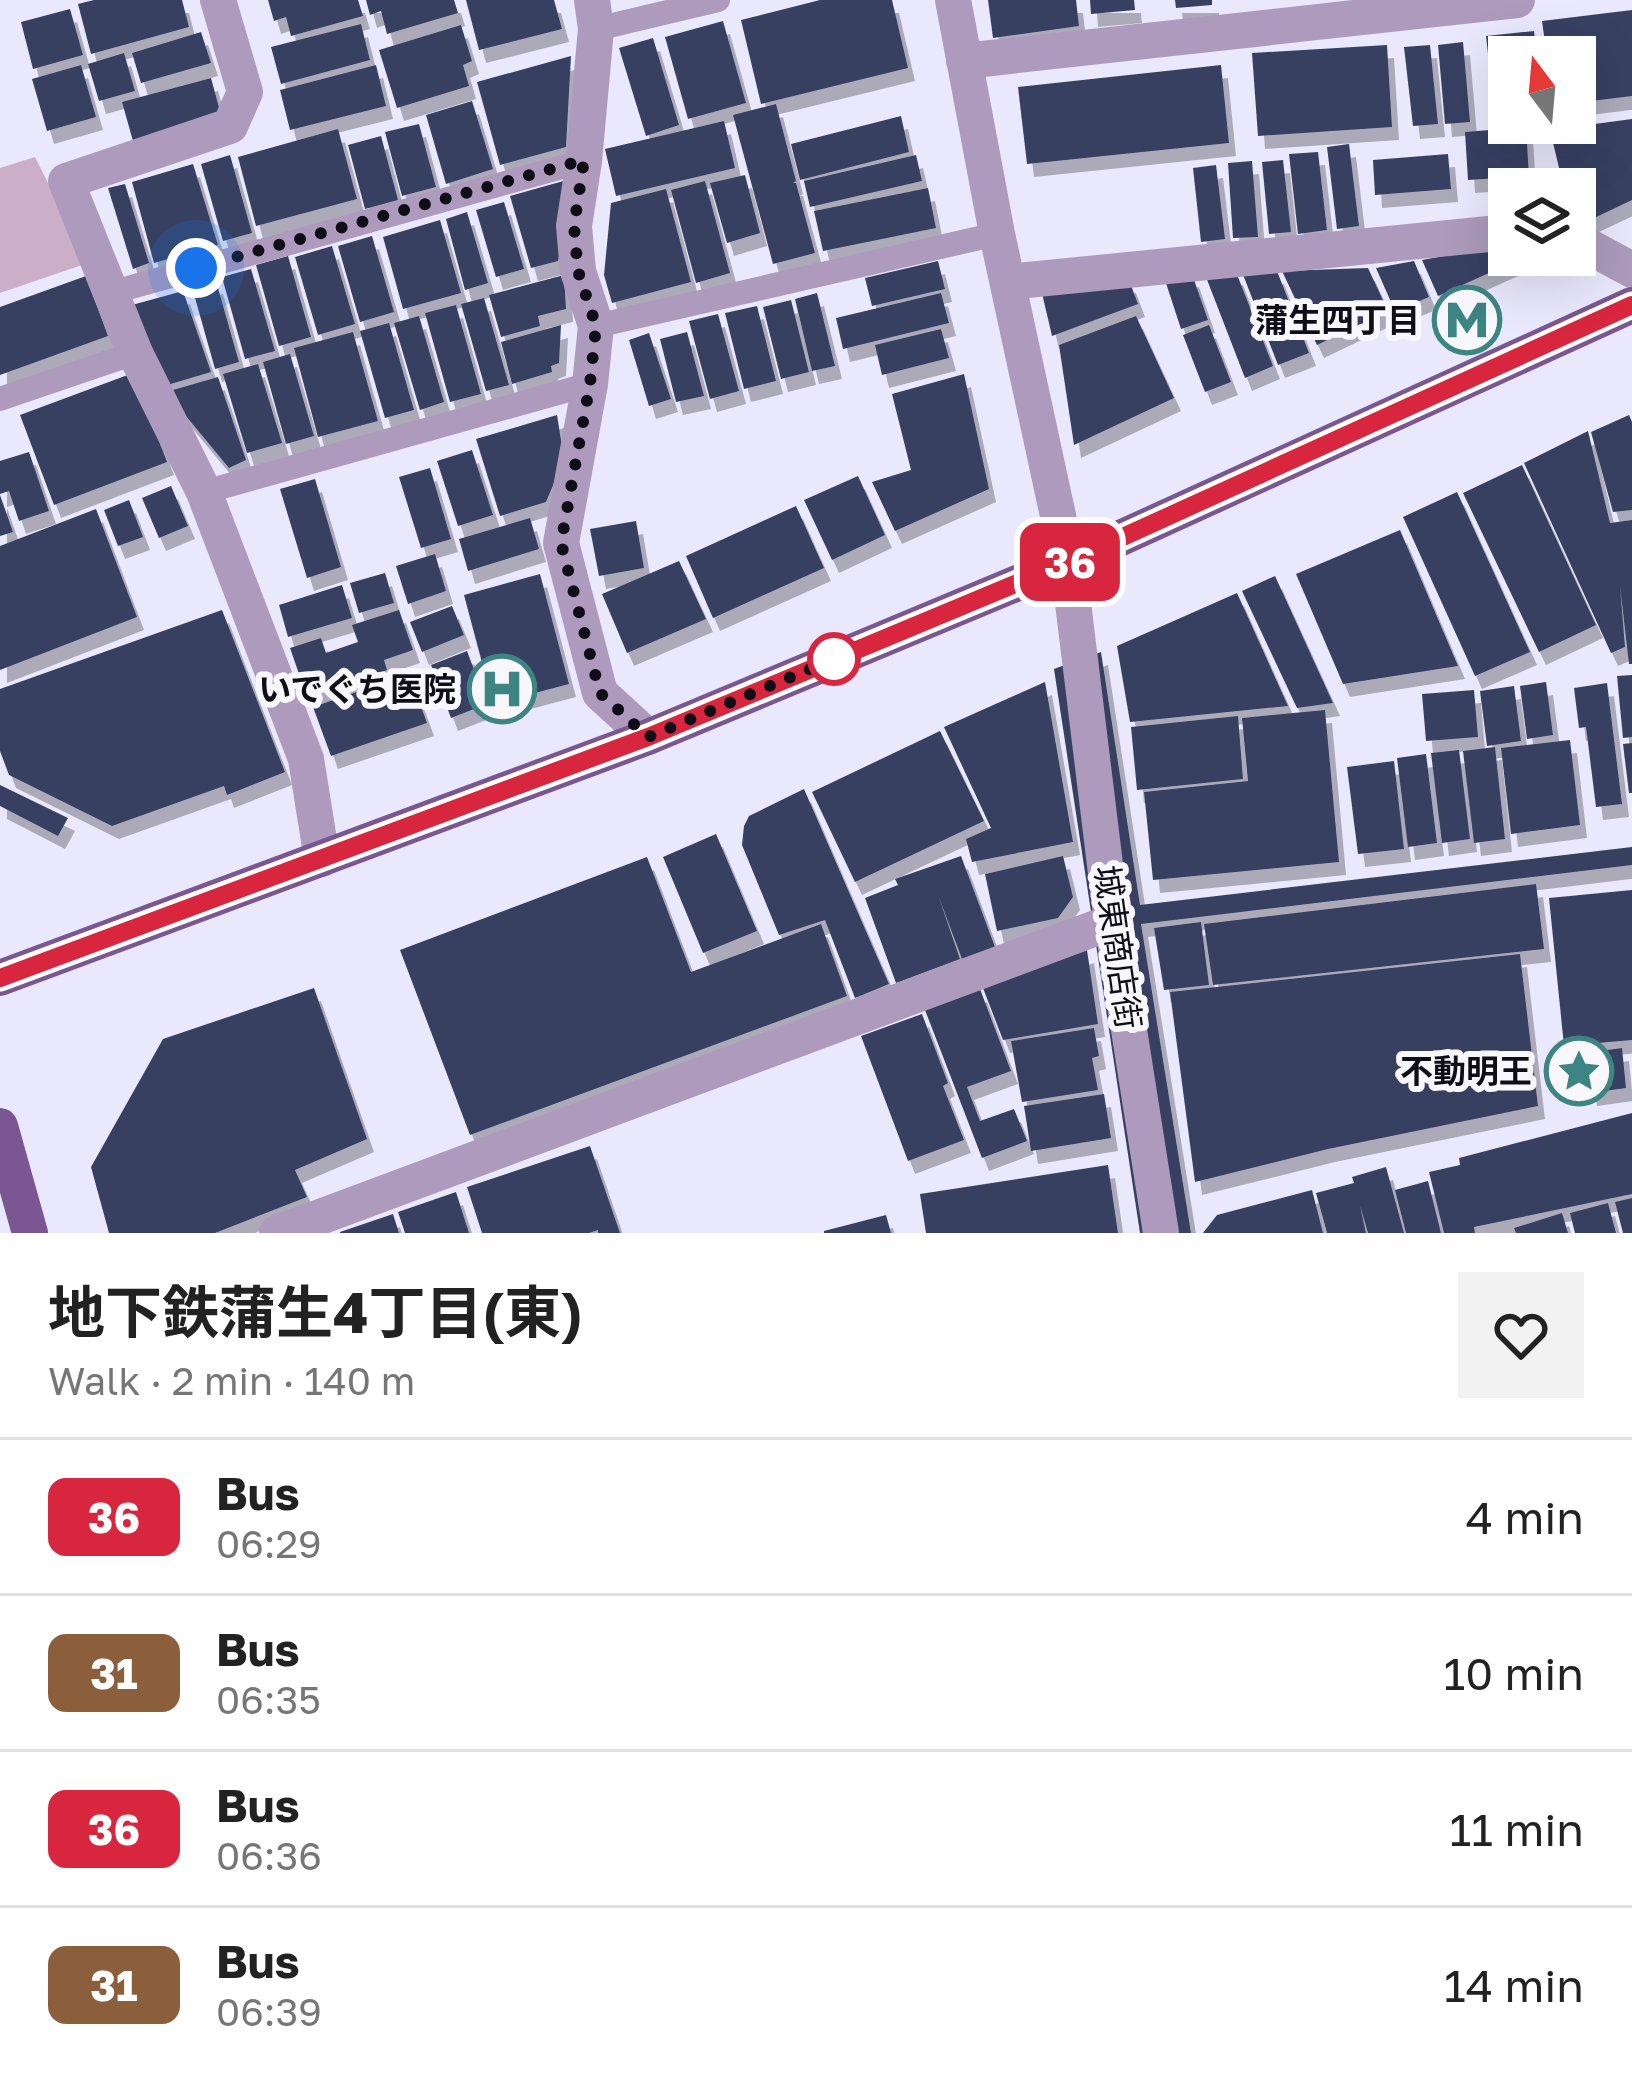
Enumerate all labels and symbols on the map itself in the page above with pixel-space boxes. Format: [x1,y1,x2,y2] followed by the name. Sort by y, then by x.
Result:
[1488,36,1596,144] north arrow
[166,238,226,298] your location
[1432,285,1502,355] metro station icon: 蒲生四丁目
[1255,300,1420,339] place label: 蒲生四丁目
[1016,523,1124,601] line badge: 36
[809,634,859,684] unlabelled marker
[467,654,537,724] hospital icon: いでぐち医院
[258,669,456,708] place label: いでぐち医院
[1088,863,1149,1031] street label: 城東商店街
[1544,1036,1614,1106] place icon: 不動明王
[1400,1051,1532,1090] place label: 不動明王

